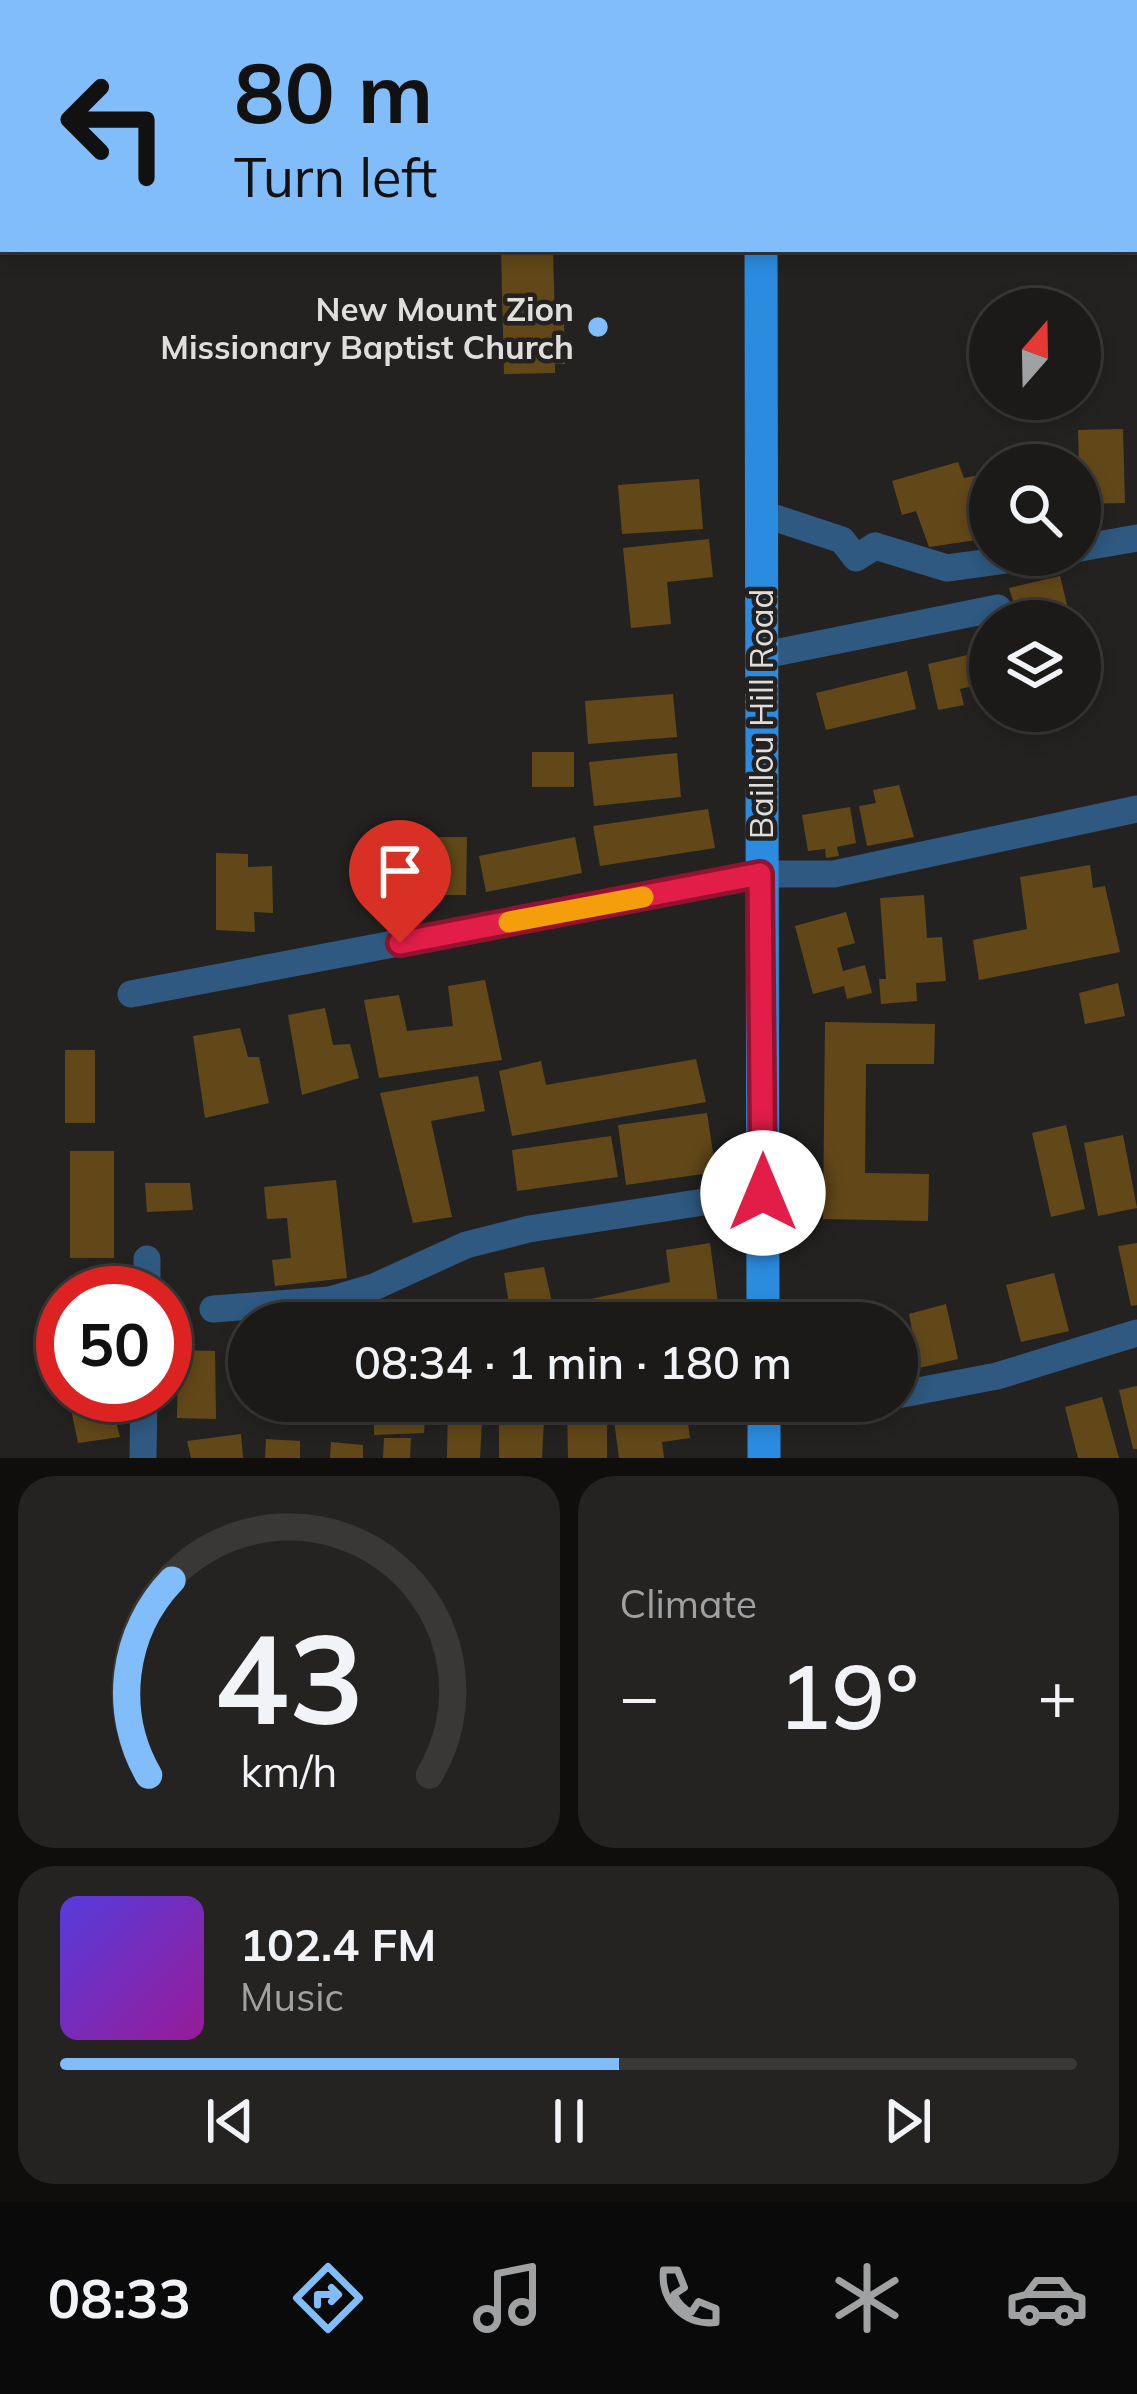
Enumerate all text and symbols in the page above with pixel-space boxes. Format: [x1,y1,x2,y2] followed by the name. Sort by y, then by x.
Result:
[234,39,433,144] text: 80 m
[36,48,192,204] icon: left
[234,143,437,211] text: Turn left
[160,288,574,367] place label: New Mount Zion Missionary Baptist Church
[969,288,1101,420] north arrow
[969,288,1101,732] map controls
[585,314,611,340] marker: New Mount Zion Missionary Baptist Church
[969,444,1101,576] button: search
[740,589,781,839] street label: Baillou Hill Road
[969,600,1101,732] button: layers
[349,820,451,943] pin
[367,838,433,904] icon: arrive
[700,1130,826,1256] position arrow
[36,1266,192,1422] speed limit sign: 50
[354,1334,792,1390] text: 08:34 · 1 min · 180 m
[620,1579,757,1628] text: Climate
[214,1599,364,1755] text: 43
[777,1639,919,1752] text: 19°
[620,1654,659,1737] text: −
[1037,1654,1077,1737] text: +
[240,1744,337,1798] text: km/h
[240,1916,436,1972] text: 102.4 FM
[240,1972,344,2021] text: Music
[197,2088,263,2154] icon: previous
[536,2088,602,2154] icon: pause
[875,2088,941,2154] icon: next
[286,2256,370,2340] icon: directions
[466,2256,550,2340] icon: music
[646,2256,730,2340] icon: phone
[825,2256,909,2340] icon: climate
[1005,2256,1089,2340] icon: car
[48,2264,191,2332] text: 08:33

